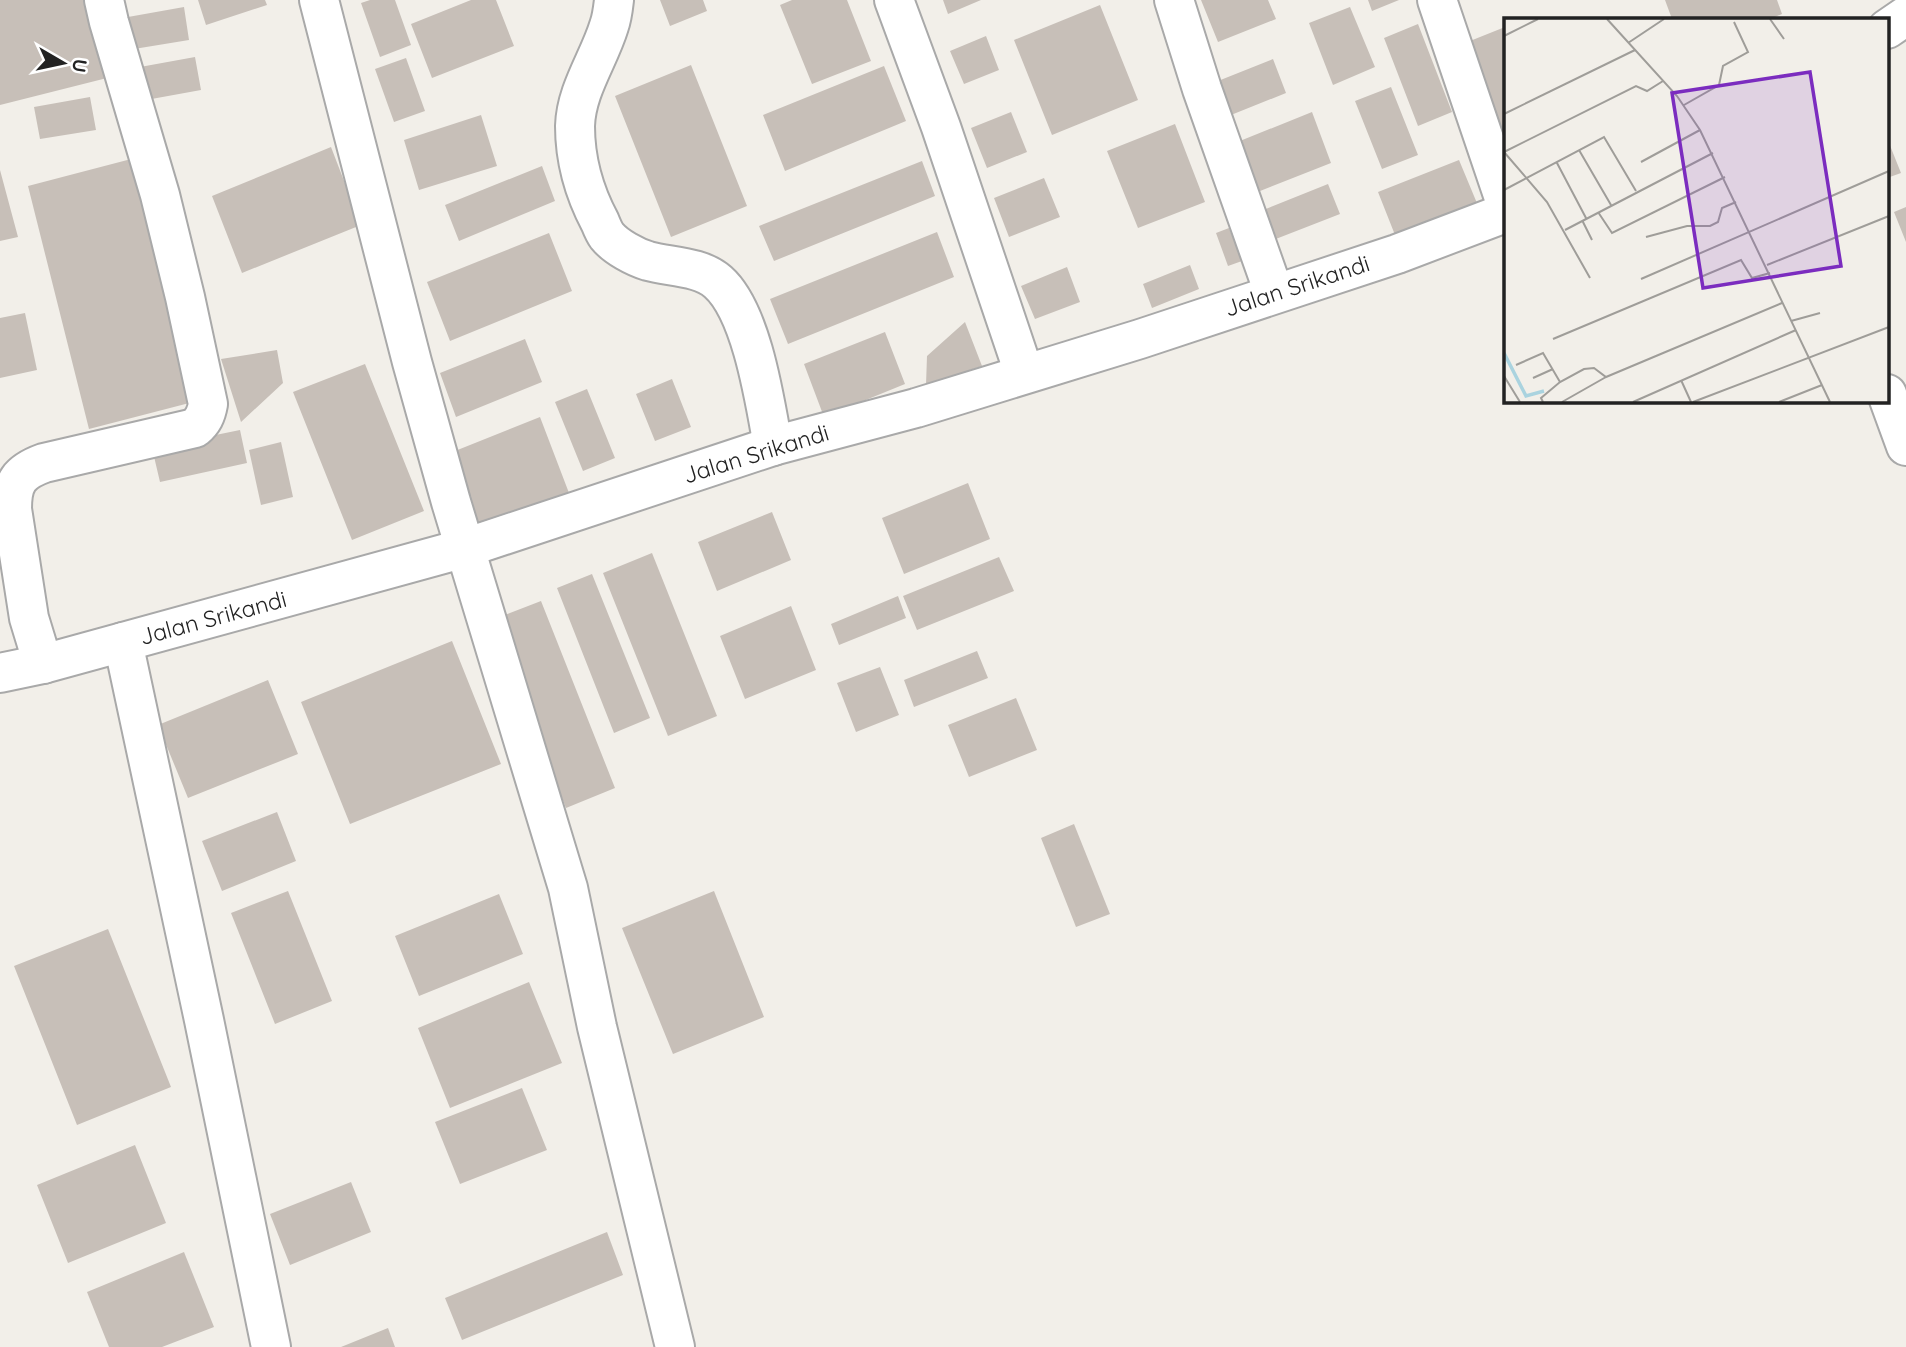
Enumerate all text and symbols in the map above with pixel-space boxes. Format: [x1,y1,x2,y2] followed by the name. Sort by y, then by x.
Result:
[1504,18,1888,402] inset map
[28,28,98,98] north arrow
[67,57,93,74] text: U
[1221,248,1373,323] street label: Jalan Srikandi
[679,418,832,489] street label: Jalan Srikandi
[136,584,290,651] street label: Jalan Srikandi

